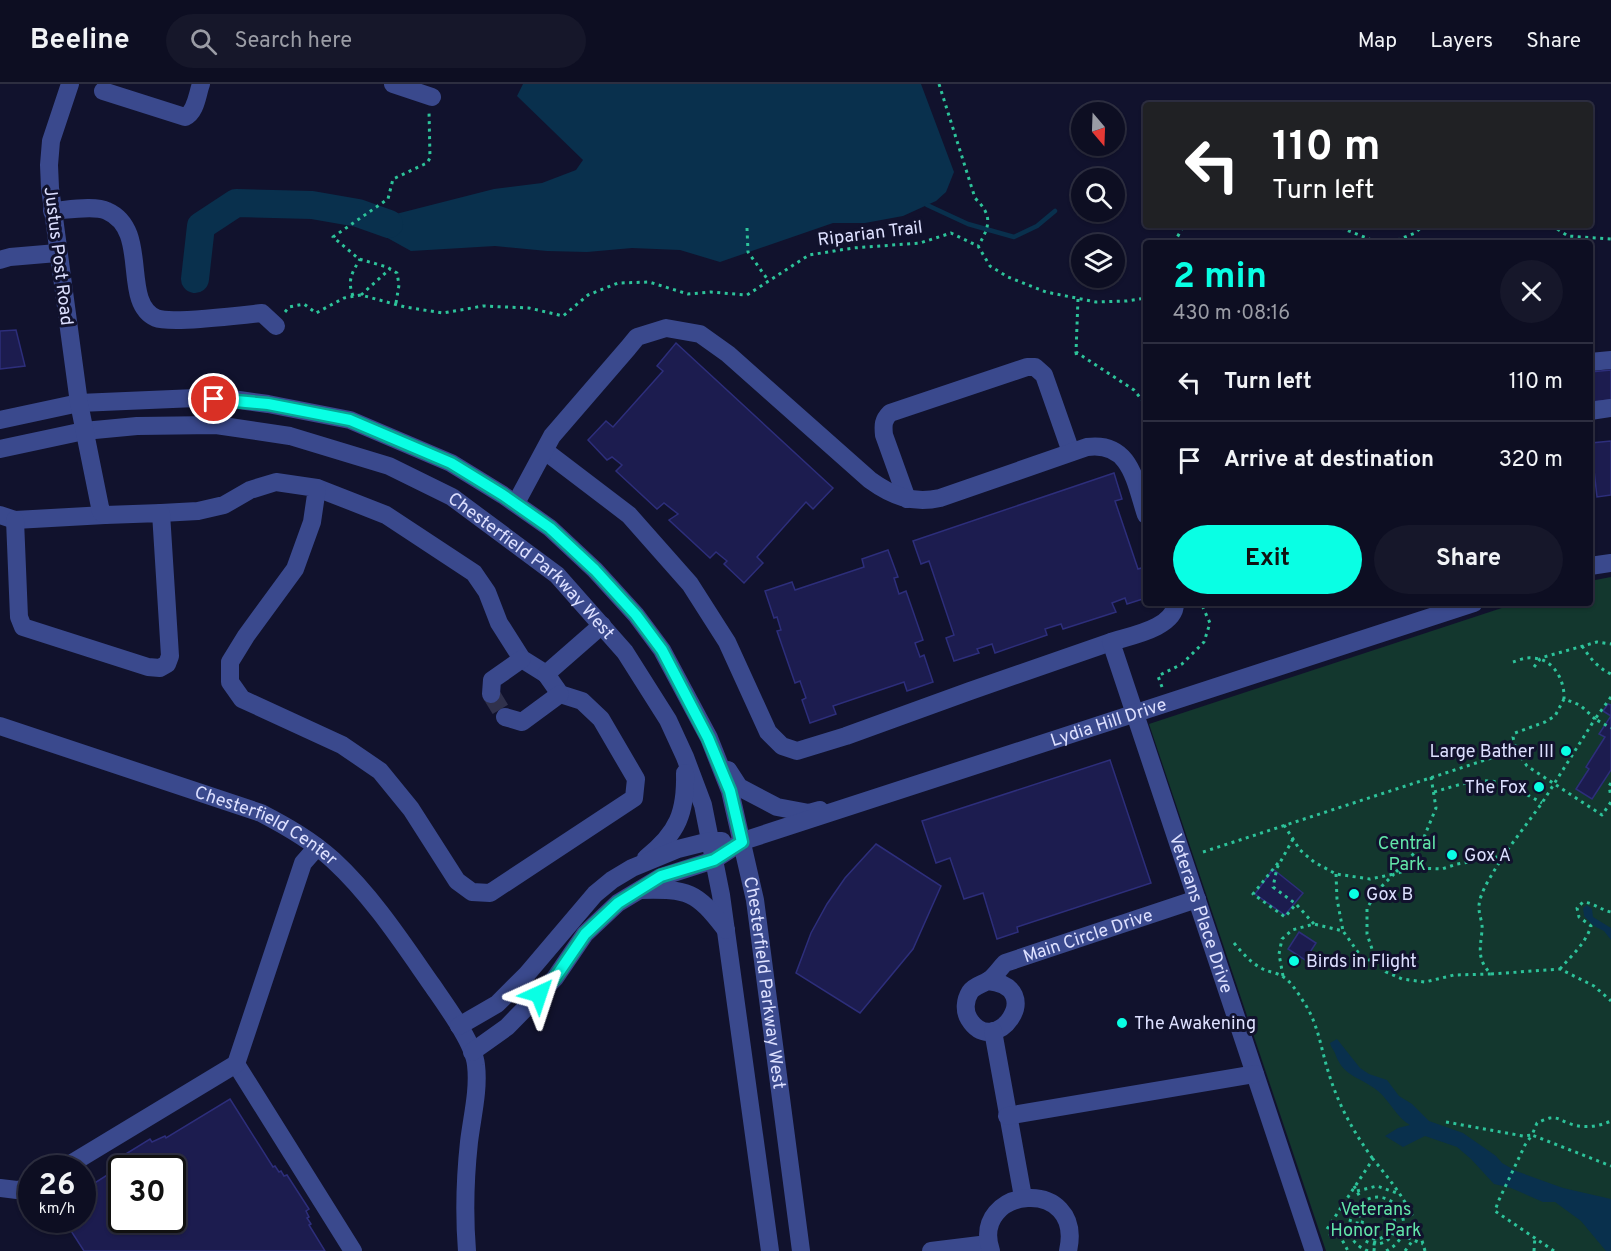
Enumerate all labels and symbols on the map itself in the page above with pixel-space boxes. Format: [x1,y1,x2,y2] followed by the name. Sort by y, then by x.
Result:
[1071,102,1125,156] north arrow
[38,185,77,327] street label: Justus Post Road
[816,217,924,252] street label: Riparian Trail
[188,373,239,424] pin
[443,488,619,645] street label: Chesterfield Parkway West
[1048,694,1170,753] street label: Lydia Hill Drive
[1429,741,1554,764] place label: Large Bather III
[1559,744,1573,758] marker: Large Bather III
[1465,777,1527,800] place label: The Fox
[1532,780,1546,794] marker: The Fox
[191,782,342,871] street label: Chesterfield Center
[1163,831,1237,997] street label: Veterans Place Drive
[1378,833,1436,877] park label: Central Park
[1464,845,1511,868] place label: Gox A
[1445,848,1459,862] marker: Gox A
[737,874,790,1091] street label: Chesterfield Parkway West
[1366,884,1413,907] place label: Gox B
[1347,887,1361,901] marker: Gox B
[1020,905,1156,969] street label: Main Circle Drive
[1306,951,1417,974] place label: Birds in Flight
[1287,954,1301,968] marker: Birds in Flight
[507,962,571,1026] position arrow
[1134,1013,1256,1036] place label: The Awakening
[1115,1016,1129,1030] marker: The Awakening
[108,1155,186,1233] speed limit sign: 30
[1330,1199,1422,1243] park label: Veterans Honor Park

